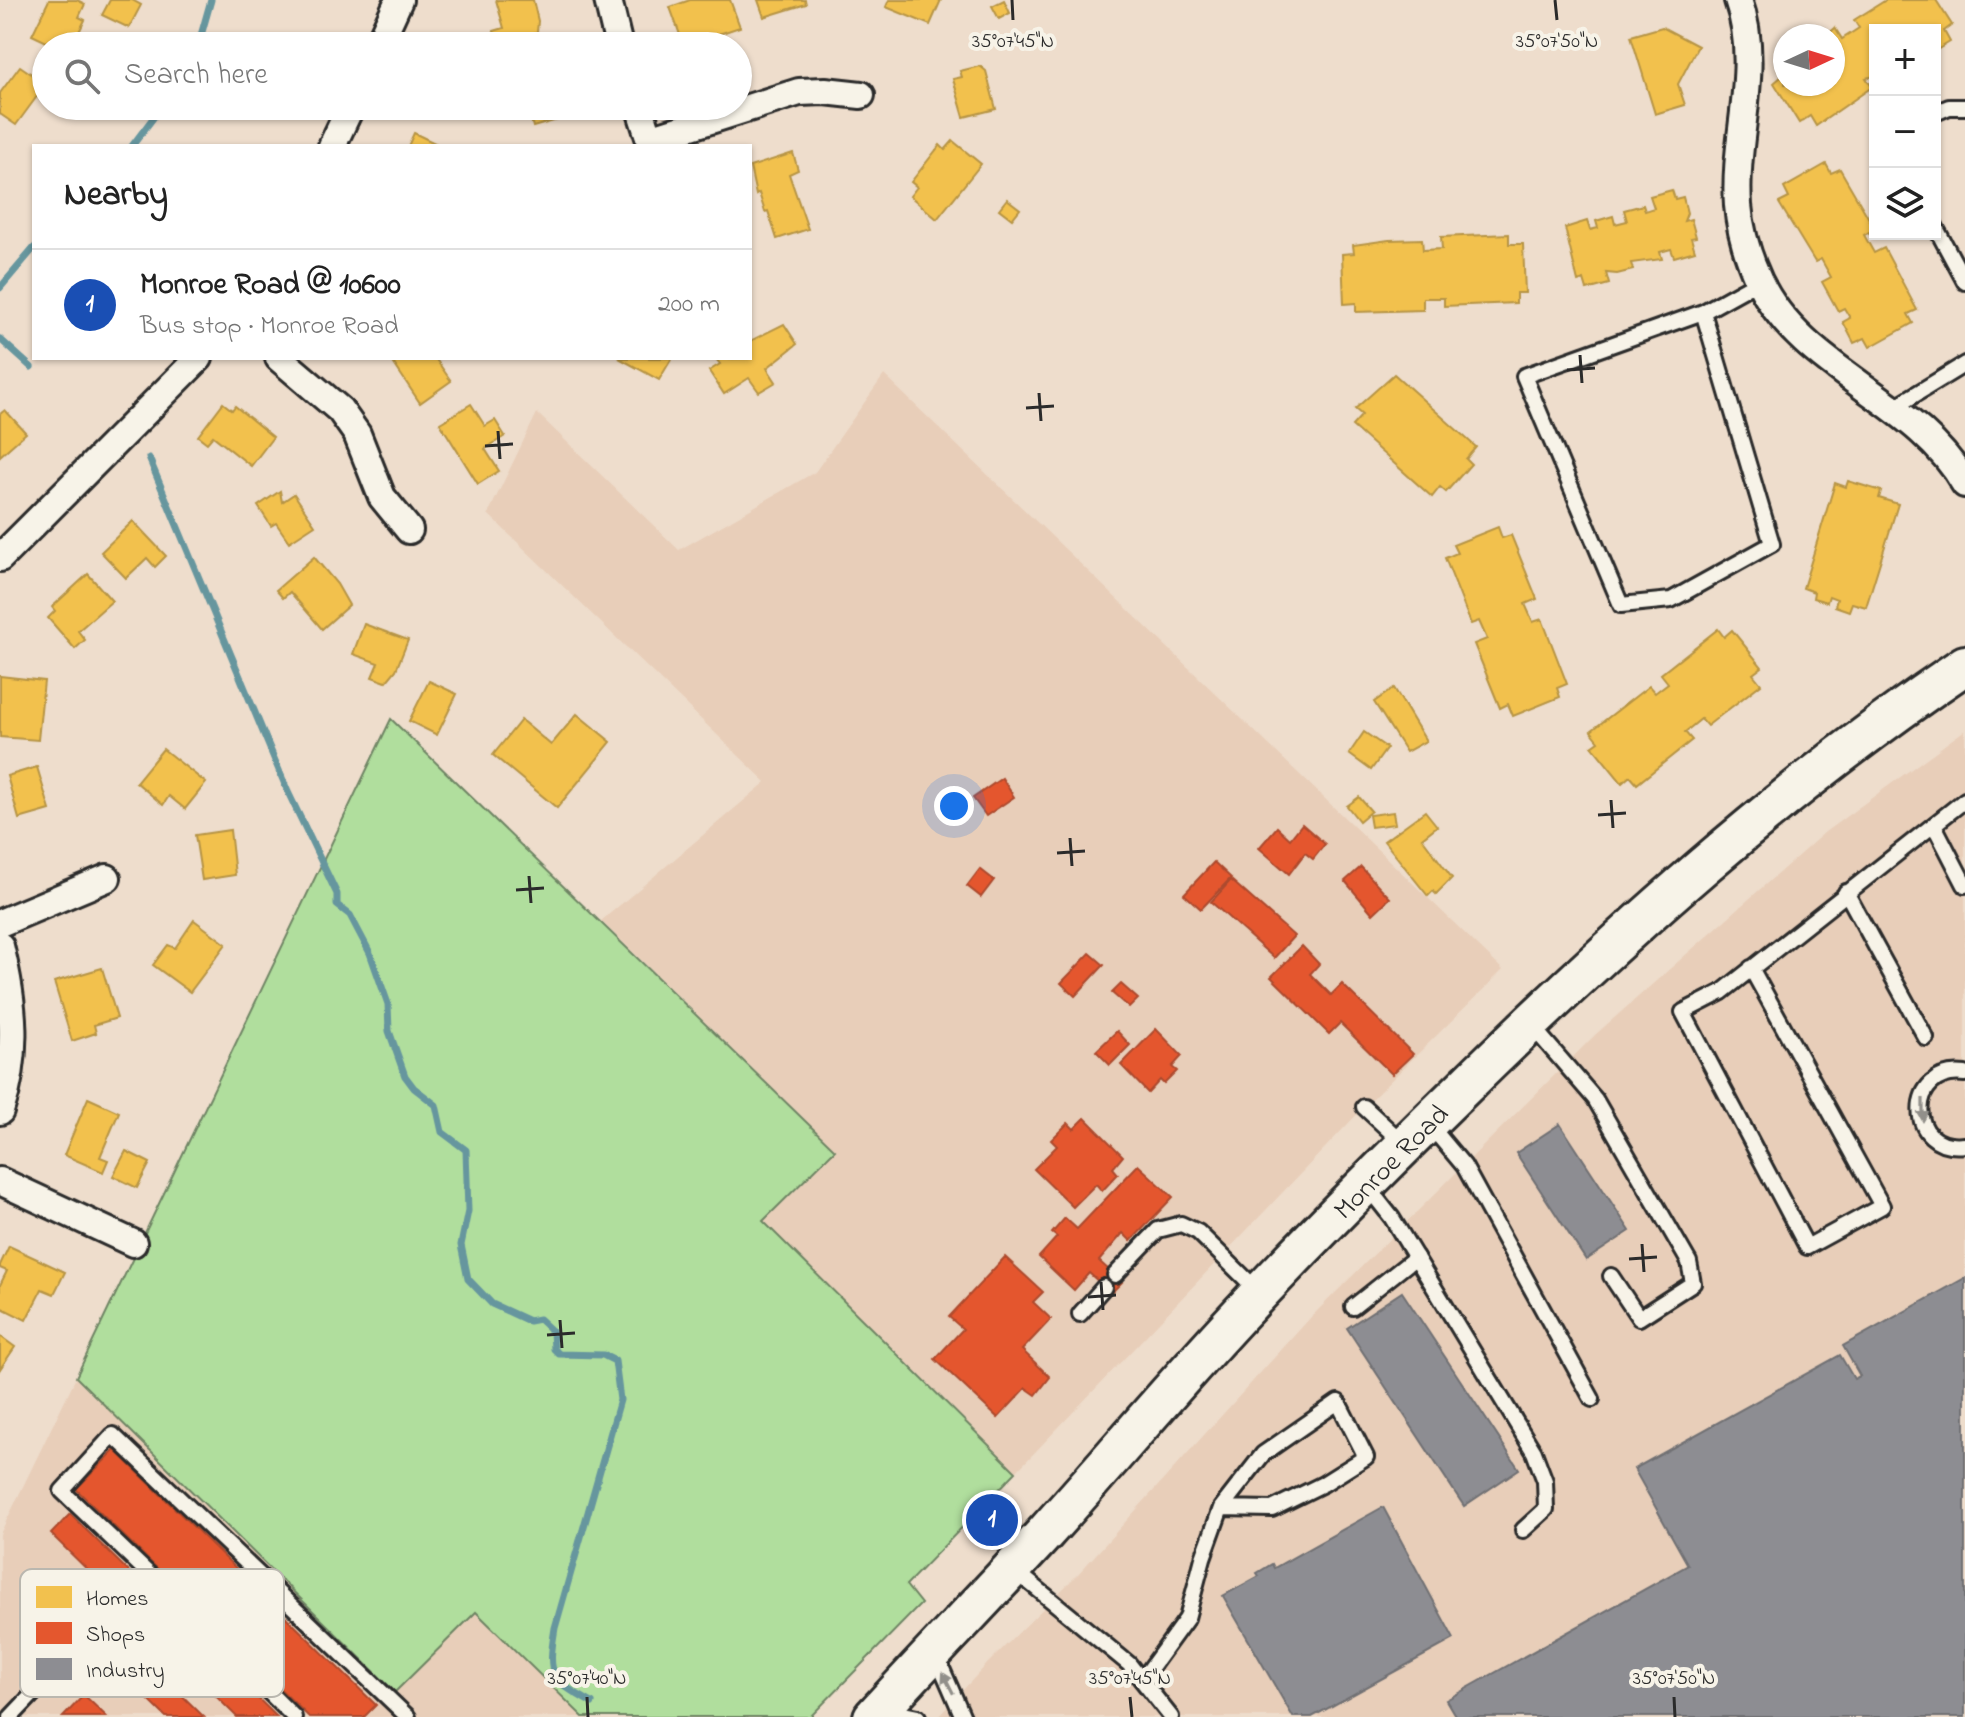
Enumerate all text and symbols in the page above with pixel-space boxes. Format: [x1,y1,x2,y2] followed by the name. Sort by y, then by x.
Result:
[1773,24,1845,96] north arrow
[1869,24,1941,240] map controls
[1869,24,1941,96] button: +
[972,28,1054,57] text: 35°07'45"N
[1516,28,1598,57] text: 35°07'50"N
[32,32,752,120] search box
[60,54,104,98] icon: search
[124,54,268,98] text: Search here
[1869,96,1941,168] button: −
[1869,168,1941,240] button: layers
[64,171,168,221] text: Nearby
[140,264,401,308] text: Monroe Road @ 10600
[86,286,94,324] text: 1
[658,286,720,324] text: 200 m
[140,308,399,346] text: Bus stop · Monroe Road
[934,786,974,826] your location
[1325,1096,1460,1231] street label: Monroe Road
[1917,1097,1929,1123] one-way arrow
[966,1490,1018,1550] pin: 1
[20,1569,284,1697] legend
[86,1584,148,1616] text: Homes
[86,1620,145,1652] text: Shops
[86,1656,165,1689] text: Industry
[547,1665,627,1694] text: 35°07'40"N
[1089,1665,1171,1694] text: 35°07'45"N
[1633,1665,1715,1694] text: 35°07'50"N
[941,1672,955,1695] one-way arrow

